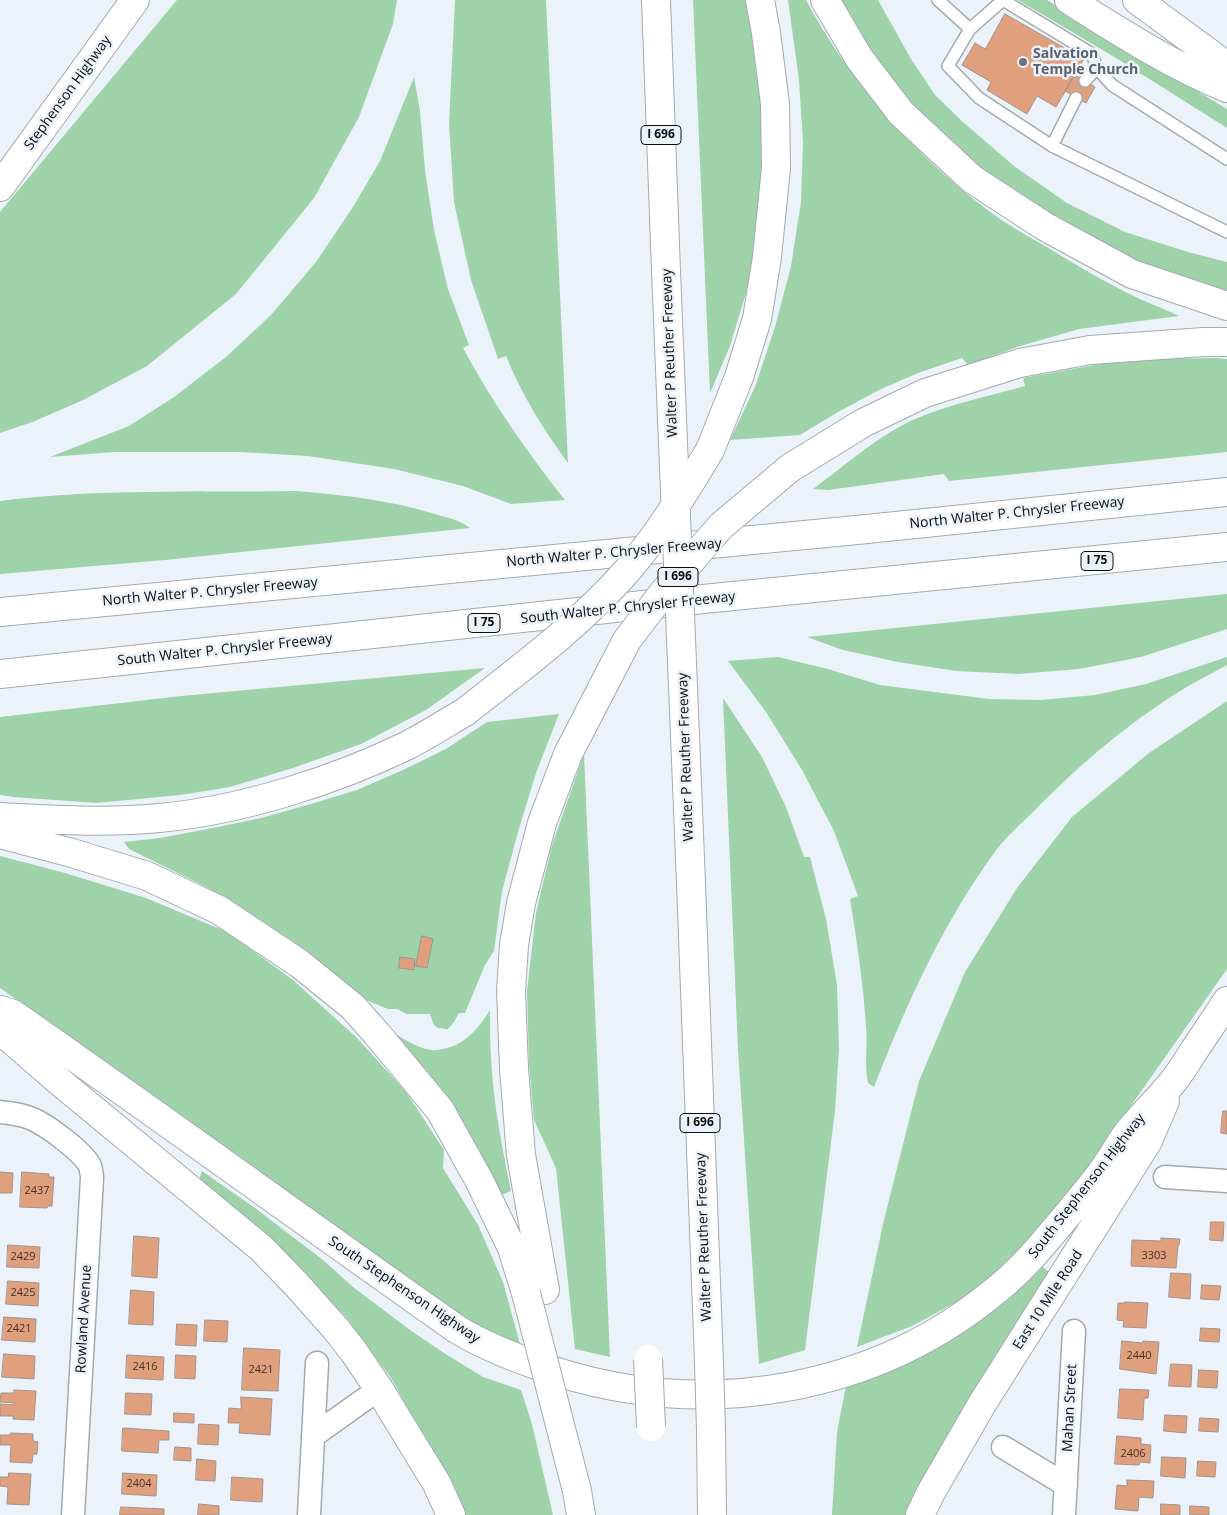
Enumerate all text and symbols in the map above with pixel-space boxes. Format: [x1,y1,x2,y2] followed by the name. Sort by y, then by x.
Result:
[21,33,115,153] street label: Stephenson Highway
[1033,46,1138,78] place label: Salvation Temple Church
[1017,56,1029,68] marker: Salvation Temple Church
[641,126,681,144] road number: I 696
[659,268,681,438] street label: Walter P Reuther Freeway
[909,493,1125,533] street label: North Walter P. Chrysler Freeway
[506,535,722,571] street label: North Walter P. Chrysler Freeway
[1081,552,1113,570] road number: I 75
[658,568,698,586] road number: I 696
[102,574,318,610] street label: North Walter P. Chrysler Freeway
[520,588,736,628] street label: South Walter P. Chrysler Freeway
[468,614,500,632] road number: I 75
[117,630,333,670] street label: South Walter P. Chrysler Freeway
[675,672,697,842] street label: Walter P Reuther Freeway
[1025,1110,1149,1262] street label: South Stephenson Highway
[680,1114,720,1132] road number: I 696
[693,1152,715,1322] street label: Walter P Reuther Freeway
[24,1184,50,1198] house number: 2437
[325,1233,483,1347] street label: South Stephenson Highway
[1010,1247,1086,1353] street label: East 10 Mile Road
[1141,1249,1167,1263] house number: 3303
[10,1250,36,1264] house number: 2429
[73,1264,95,1374] street label: Rowland Avenue
[10,1286,36,1300] house number: 2425
[6,1322,32,1336] house number: 2421
[1126,1349,1152,1363] house number: 2440
[132,1360,158,1374] house number: 2416
[248,1363,274,1377] house number: 2421
[1059,1364,1081,1452] street label: Mahan Street
[1120,1447,1146,1461] house number: 2406
[126,1477,152,1491] house number: 2404

